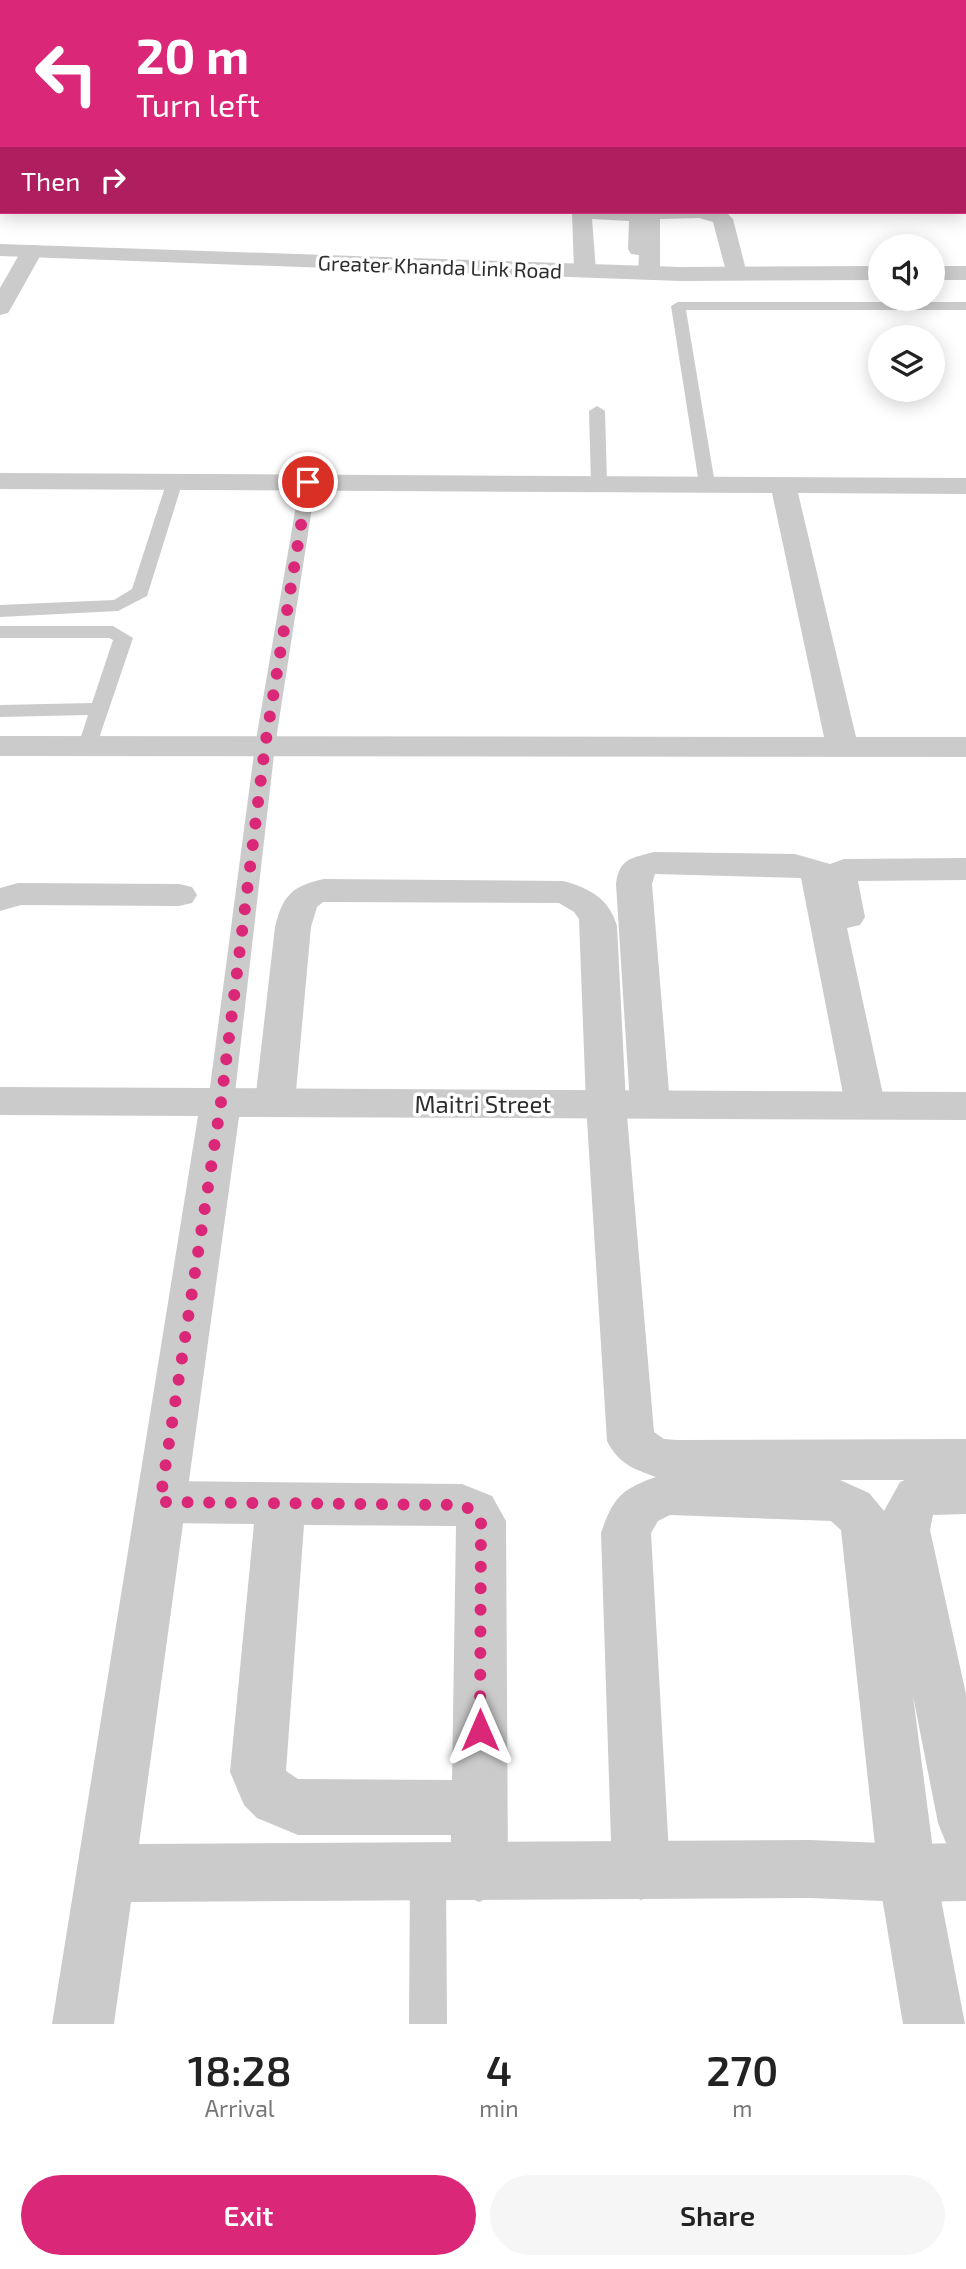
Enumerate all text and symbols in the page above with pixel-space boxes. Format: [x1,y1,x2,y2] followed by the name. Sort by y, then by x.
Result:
[136,25,249,84] text: 20 m
[21,28,112,119] icon: left
[136,85,260,123] text: Turn left
[94,161,132,199] icon: right
[21,165,80,196] text: Then
[868,234,945,402] map controls
[868,234,945,311] button: sound
[317,249,563,283] street label: Greater Khanda Link Road
[868,325,945,402] button: layers
[278,452,338,512] pin
[289,463,327,501] icon: arrive
[415,1089,551,1118] street label: Maitri Street
[443,1693,517,1767] position arrow
[188,2044,292,2094] text: 18:28
[486,2044,512,2094] text: 4
[706,2044,778,2094] text: 270
[205,2094,275,2122] text: Arrival
[479,2094,519,2122] text: min
[732,2094,752,2122] text: m
[21,2175,476,2255] button: Exit
[490,2175,945,2255] button: Share

